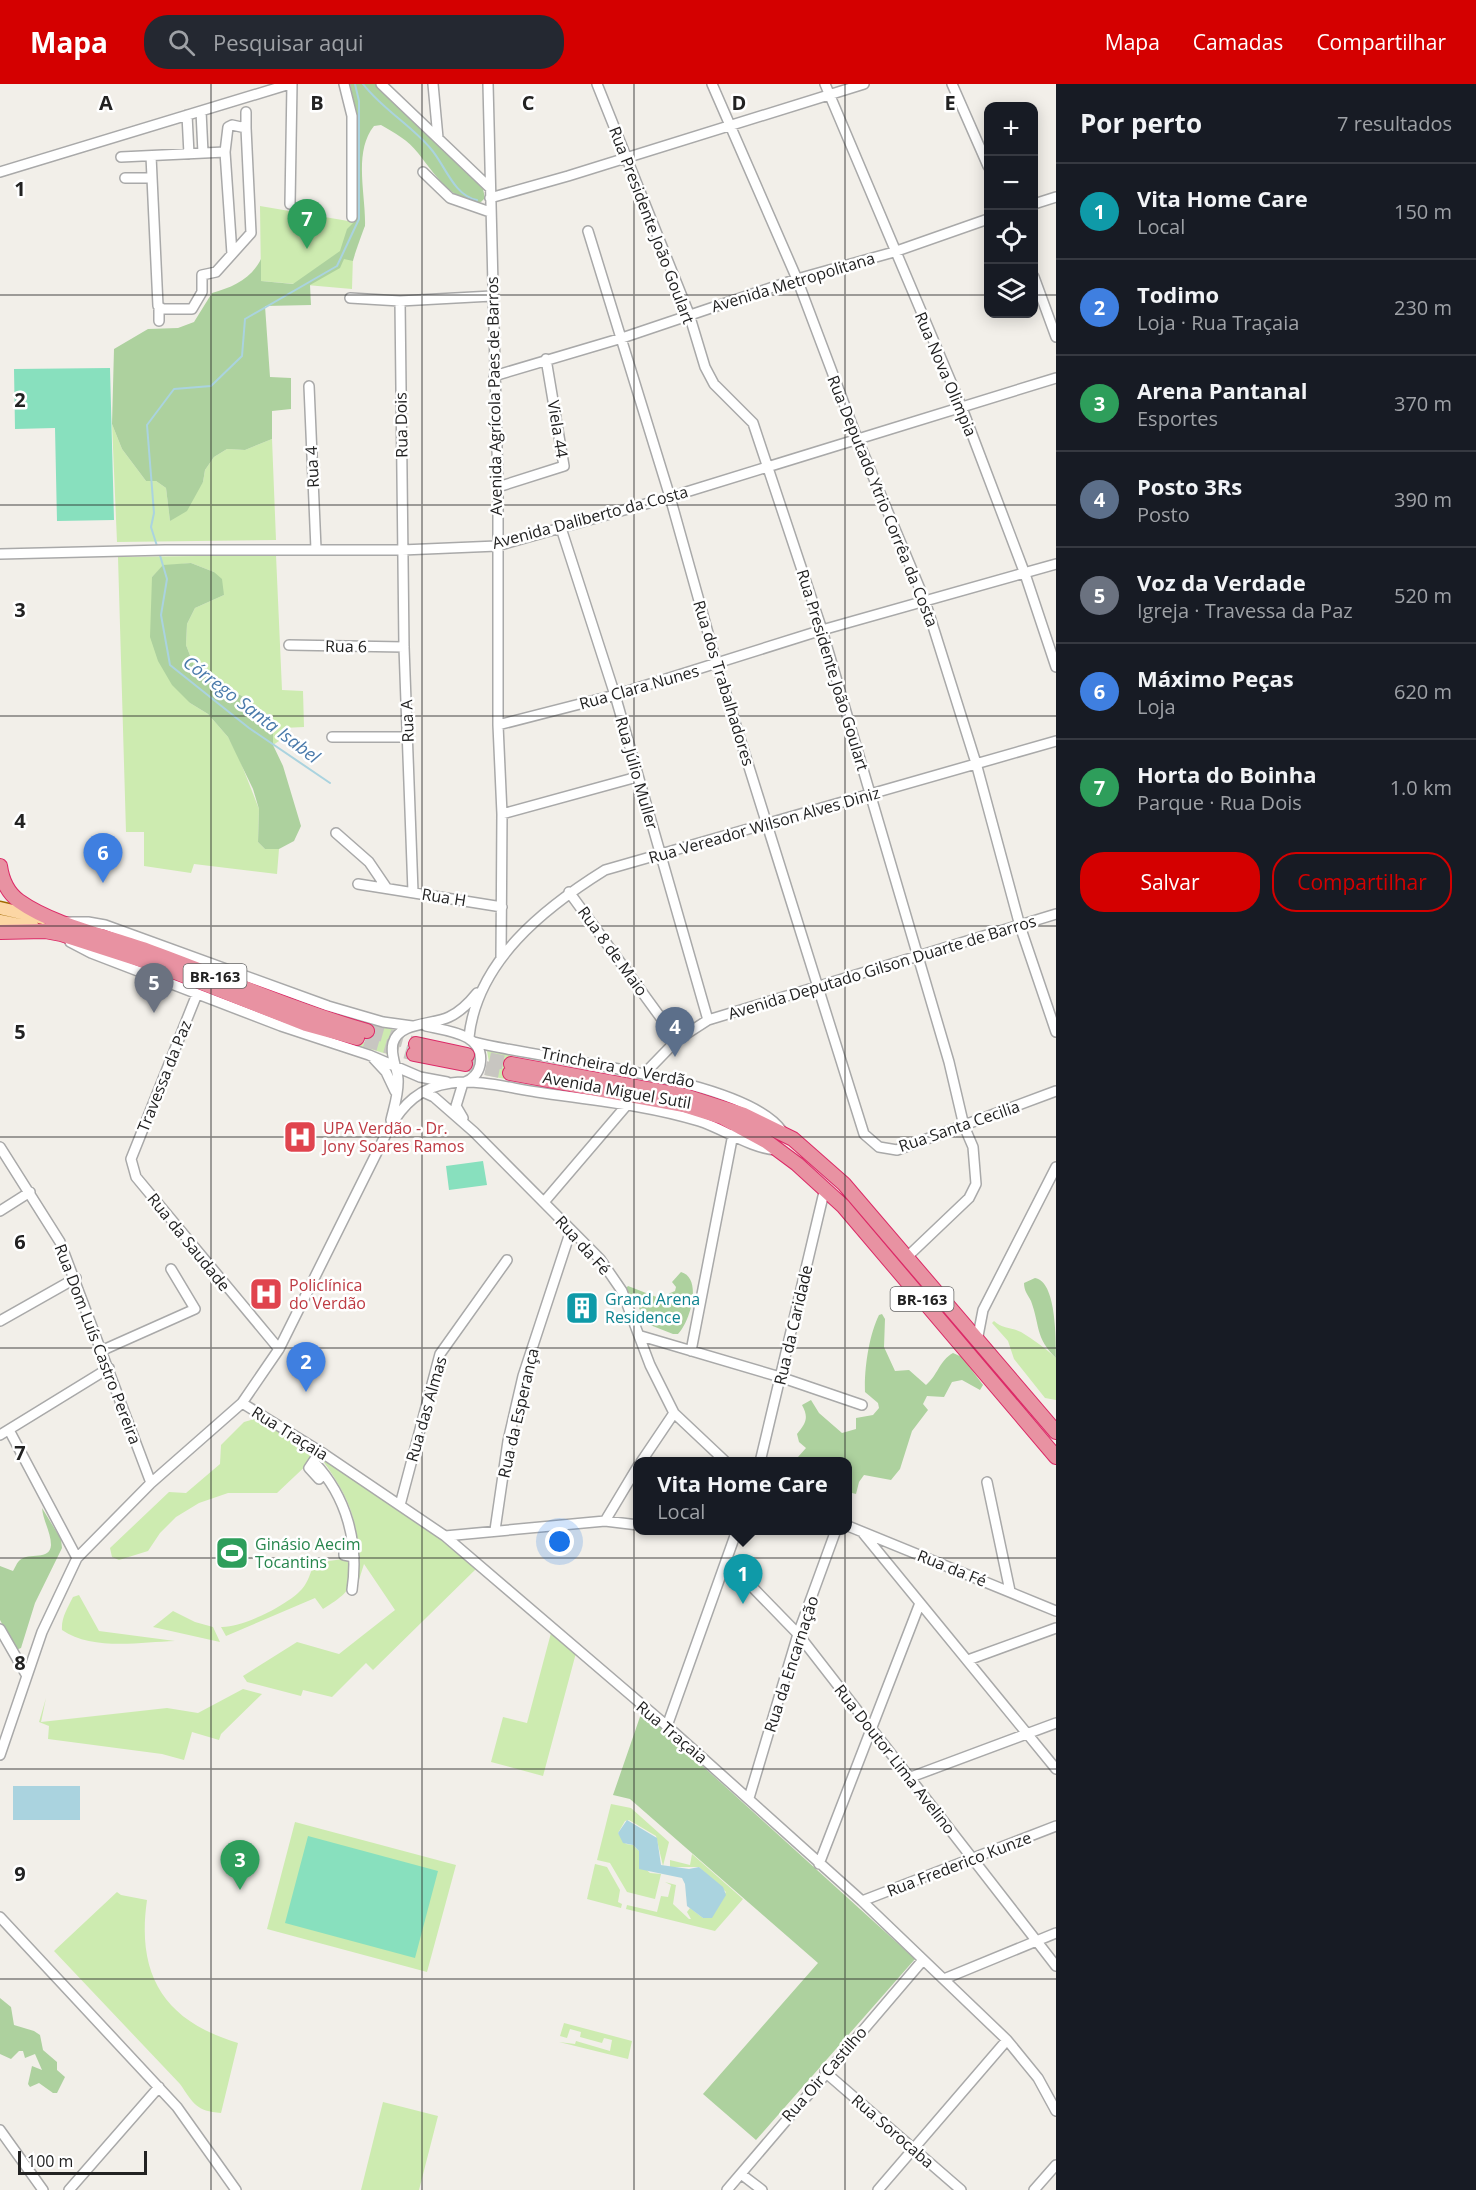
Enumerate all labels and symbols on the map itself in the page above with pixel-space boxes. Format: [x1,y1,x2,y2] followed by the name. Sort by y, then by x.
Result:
[99,89,113,116] text: A
[310,89,324,116] text: B
[522,89,535,116] text: C
[732,89,746,116] text: D
[944,89,956,116] text: E
[604,123,700,327] street label: Rua Presidente João Goulart
[14,175,26,202] text: 1
[288,200,326,249] pin: 7
[709,247,877,317] street label: Avenida Metropolitana
[481,276,507,516] street label: Avenida Agrícola Paes de Barros
[910,308,982,440] street label: Rua Nova Olimpia
[822,372,944,630] street label: Rua Deputado Ytrio Corrêa da Costa
[14,386,26,413] text: 2
[389,392,413,458] street label: Rua Dois
[543,399,573,459] street label: Viela 44
[300,446,324,488] street label: Rua 4
[490,480,690,554] street label: Avenida Daliberto da Costa
[792,566,874,774] street label: Rua Presidente João Goulart
[14,596,26,623] text: 3
[688,597,760,769] street label: Rua dos Trabalhadores
[325,635,367,657] street label: Rua 6
[179,650,326,769] water label: Córrego Santa Isabel
[577,659,701,715] street label: Rua Clara Nunes
[395,698,419,743] street label: Rua A
[610,714,664,832] street label: Rua Júlio Muller
[646,781,882,869] street label: Rua Vereador Wilson Alves Diniz
[14,807,26,834] text: 4
[84,834,122,883] pin: 6
[420,883,468,911] street label: Rua H
[573,902,653,1000] street label: Rua 8 de Maio
[725,910,1039,1024] street label: Avenida Deputado Gilson Duarte de Barros
[134,964,174,1013] pin: 5
[184,964,246,988] road number: BR-163
[656,1008,694,1057] pin: 4
[132,1017,196,1135] street label: Travessa da Paz
[14,1018,26,1045] text: 5
[539,1041,697,1093] street label: Trincheira do Verdão
[541,1066,693,1114] street label: Avenida Miguel Sutil
[896,1095,1022,1157] street label: Rua Santa Cecilia
[321,1117,464,1157] place label: UPA Verdão - Dr. Jony Soares Ramos
[282,1119,318,1155] hospital icon: UPA Verdão - Dr. Jony Soares Ramos
[143,1188,235,1296] street label: Rua da Saudade
[550,1211,616,1279] street label: Rua da Fé
[14,1228,26,1255] text: 6
[50,1241,146,1447] street label: Rua Dom Luís Castro Pereira
[768,1263,818,1387] street label: Rua da Caridade
[289,1274,366,1314] place label: Policlínica do Verdão
[248,1276,284,1312] hospital icon: Policlínica do Verdão
[890,1287,954,1311] road number: BR-163
[605,1288,700,1328] place label: Grand Arena Residence
[564,1290,600,1326] building icon: Grand Arena Residence
[286,1342,326,1392] pin: 2
[492,1346,544,1480] street label: Rua da Esperança
[400,1354,452,1464] street label: Rua das Almas
[248,1401,332,1465] street label: Rua Traçaia
[14,1439,26,1466] text: 7
[545,1527,574,1556] your location
[255,1533,360,1573] place label: Ginásio Aecim Tocantins
[214,1535,250,1571] sports icon: Ginásio Aecim Tocantins
[914,1544,990,1592] street label: Rua da Fé
[724,1554,762,1604] pin: 1
[759,1593,823,1735] street label: Rua da Encarnação
[14,1649,26,1676] text: 8
[829,1679,961,1839] street label: Rua Doutor Lima Avelino
[632,1696,712,1768] street label: Rua Traçaia
[884,1826,1034,1902] street label: Rua Frederico Kunze
[220,1840,260,1890] pin: 3
[14,1860,26,1887] text: 9
[776,2022,872,2126] street label: Rua Oir Castilho
[847,2089,939,2173] street label: Rua Sorocaba
[18,2148,147,2176] scale bar

